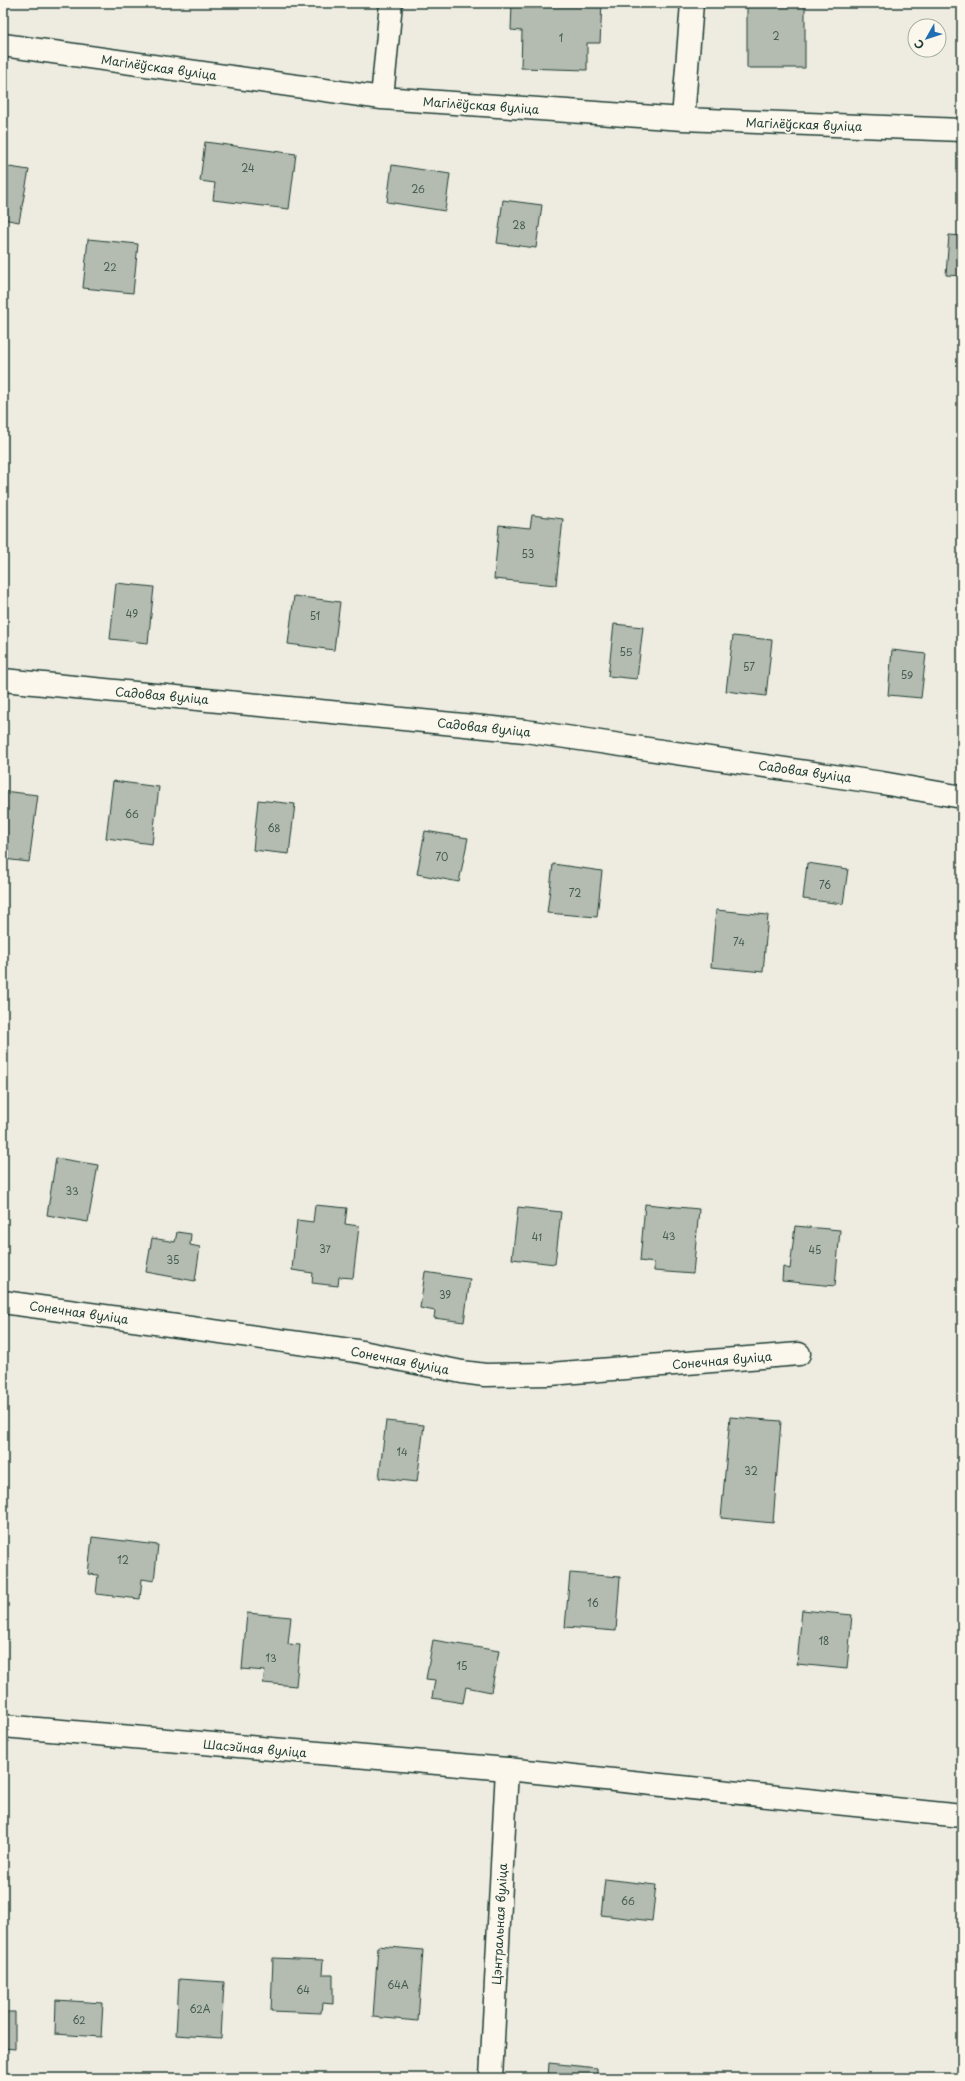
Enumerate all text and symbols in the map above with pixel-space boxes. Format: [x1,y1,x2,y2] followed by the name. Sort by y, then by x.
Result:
[907,18,947,58] north arrow
[772,28,780,43] house number: 2
[559,30,563,45] house number: 1
[910,36,928,53] text: С
[100,50,219,84] street label: Магілёўская вуліца
[422,92,540,118] street label: Магілёўская вуліца
[745,113,863,135] street label: Магілёўская вуліца
[241,160,255,175] house number: 24
[411,181,425,196] house number: 26
[512,217,526,232] house number: 28
[103,259,117,274] house number: 22
[522,546,534,561] house number: 53
[126,606,138,621] house number: 49
[310,608,320,623] house number: 51
[620,644,633,659] house number: 55
[743,659,755,674] house number: 57
[901,667,913,682] house number: 59
[114,682,210,708] street label: Садовая вуліца
[436,713,532,741] street label: Садовая вуліца
[757,756,853,787] street label: Садовая вуліца
[125,806,139,821] house number: 66
[267,820,281,835] house number: 68
[436,849,448,864] house number: 70
[819,877,831,892] house number: 76
[569,885,581,900] house number: 72
[733,934,745,949] house number: 74
[65,1183,79,1198] house number: 33
[663,1228,676,1243] house number: 43
[532,1229,542,1244] house number: 41
[319,1241,332,1256] house number: 37
[809,1242,821,1257] house number: 45
[167,1252,179,1267] house number: 35
[439,1287,451,1302] house number: 39
[28,1296,130,1328] street label: Сонечная вуліца
[349,1342,451,1379] street label: Сонечная вуліца
[671,1347,773,1373] street label: Сонечная вуліца
[396,1444,408,1459] house number: 14
[744,1463,758,1478] house number: 32
[117,1552,129,1567] house number: 12
[587,1595,599,1610] house number: 16
[819,1633,829,1648] house number: 18
[265,1650,277,1665] house number: 13
[457,1658,467,1673] house number: 15
[202,1735,308,1762] street label: Шасэйная вуліца
[487,1862,511,1985] street label: Цэнтральная вуліца
[621,1893,635,1908] house number: 66
[387,1977,409,1992] house number: 64А
[296,1982,310,1997] house number: 64
[190,2001,211,2016] house number: 62А
[72,2012,86,2027] house number: 62

